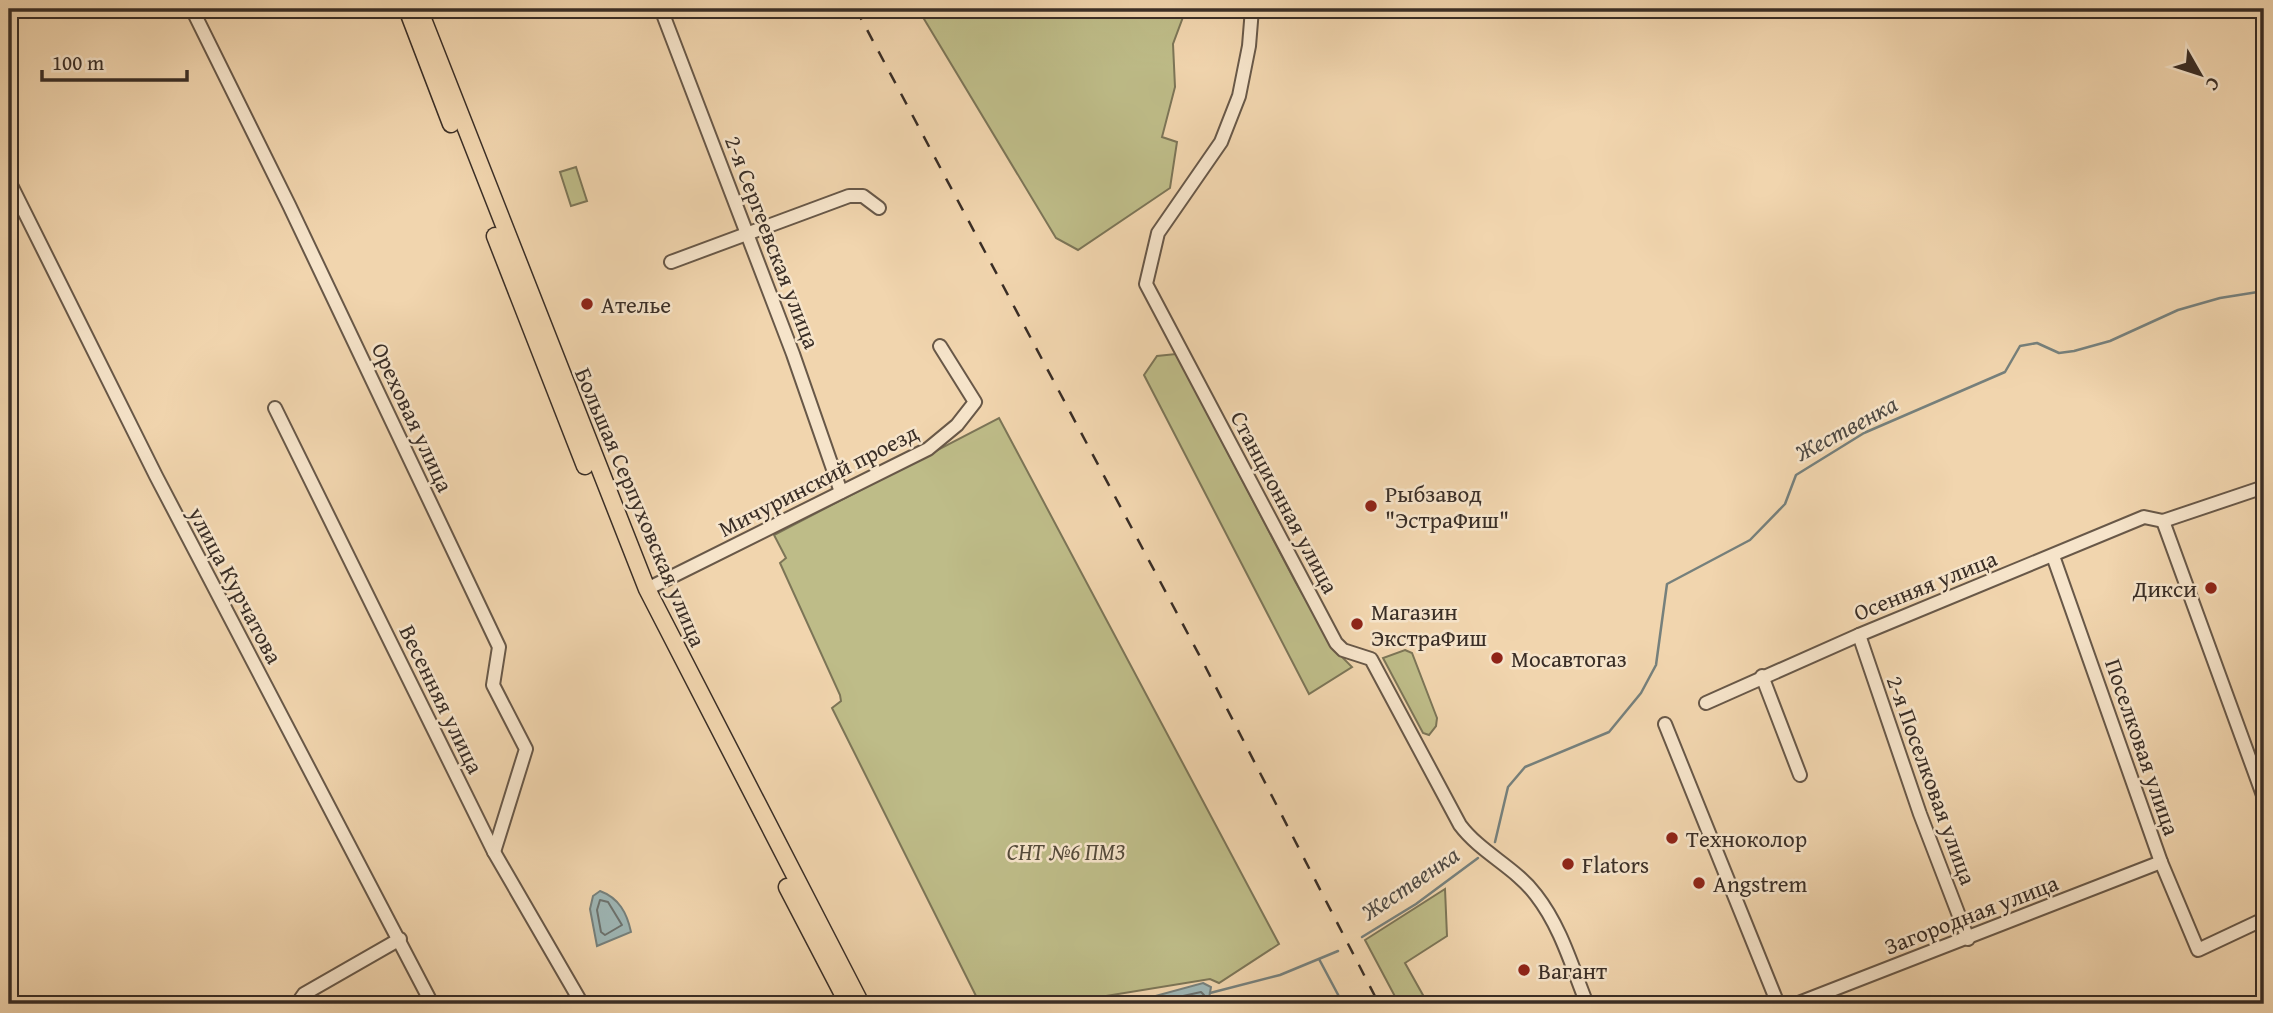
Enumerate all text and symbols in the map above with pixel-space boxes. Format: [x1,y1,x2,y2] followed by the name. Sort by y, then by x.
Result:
[42,38,187,82] scale bar
[2164,38,2234,108] north arrow
[52,47,104,78] text: 100 m
[2199,72,2227,98] text: С
[717,131,829,353] street label: 2-я Сергеевская улица
[601,288,671,321] place label: Ателье
[579,296,595,312] marker: Ателье
[364,337,462,497] street label: Ореховая улица
[567,362,715,652] street label: Большая Серпуховская улица
[1788,386,1903,470] water label: Жественка
[1223,405,1347,599] street label: Станционная улица
[712,415,924,545] street label: Мичуринский проезд
[1385,477,1509,536] place label: Рыбзавод "ЭстраФиш"
[1363,498,1379,514] marker: Рыбзавод "ЭстраФиш"
[180,500,291,669] street label: улица Курчатова
[1848,541,2002,629] street label: Осенняя улица
[2132,572,2197,605] place label: Дикси
[2203,580,2219,596] marker: Дикси
[1371,595,1487,654] place label: Магазин ЭкстраФиш
[1349,616,1365,632] marker: Магазин ЭкстраФиш
[392,619,492,779] street label: Весенняя улица
[1511,642,1627,675] place label: Мосавтогаз
[1489,650,1505,666] marker: Мосавтогаз
[2097,654,2189,840] street label: Поселковая улица
[1879,671,1985,889] street label: 2-я Поселковая улица
[1686,822,1807,855] place label: Техноколор
[1664,830,1680,846] marker: Техноколор
[1007,835,1126,868] park label: СНТ №6 ПМЗ
[1353,837,1466,929] water label: Жественка
[1582,848,1649,881] place label: Flators
[1560,856,1576,872] marker: Flators
[1879,866,2063,962] street label: Загородная улица
[1713,867,1807,900] place label: Angstrem
[1691,875,1707,891] marker: Angstrem
[1538,954,1607,987] place label: Вагант
[1516,962,1532,978] marker: Вагант

